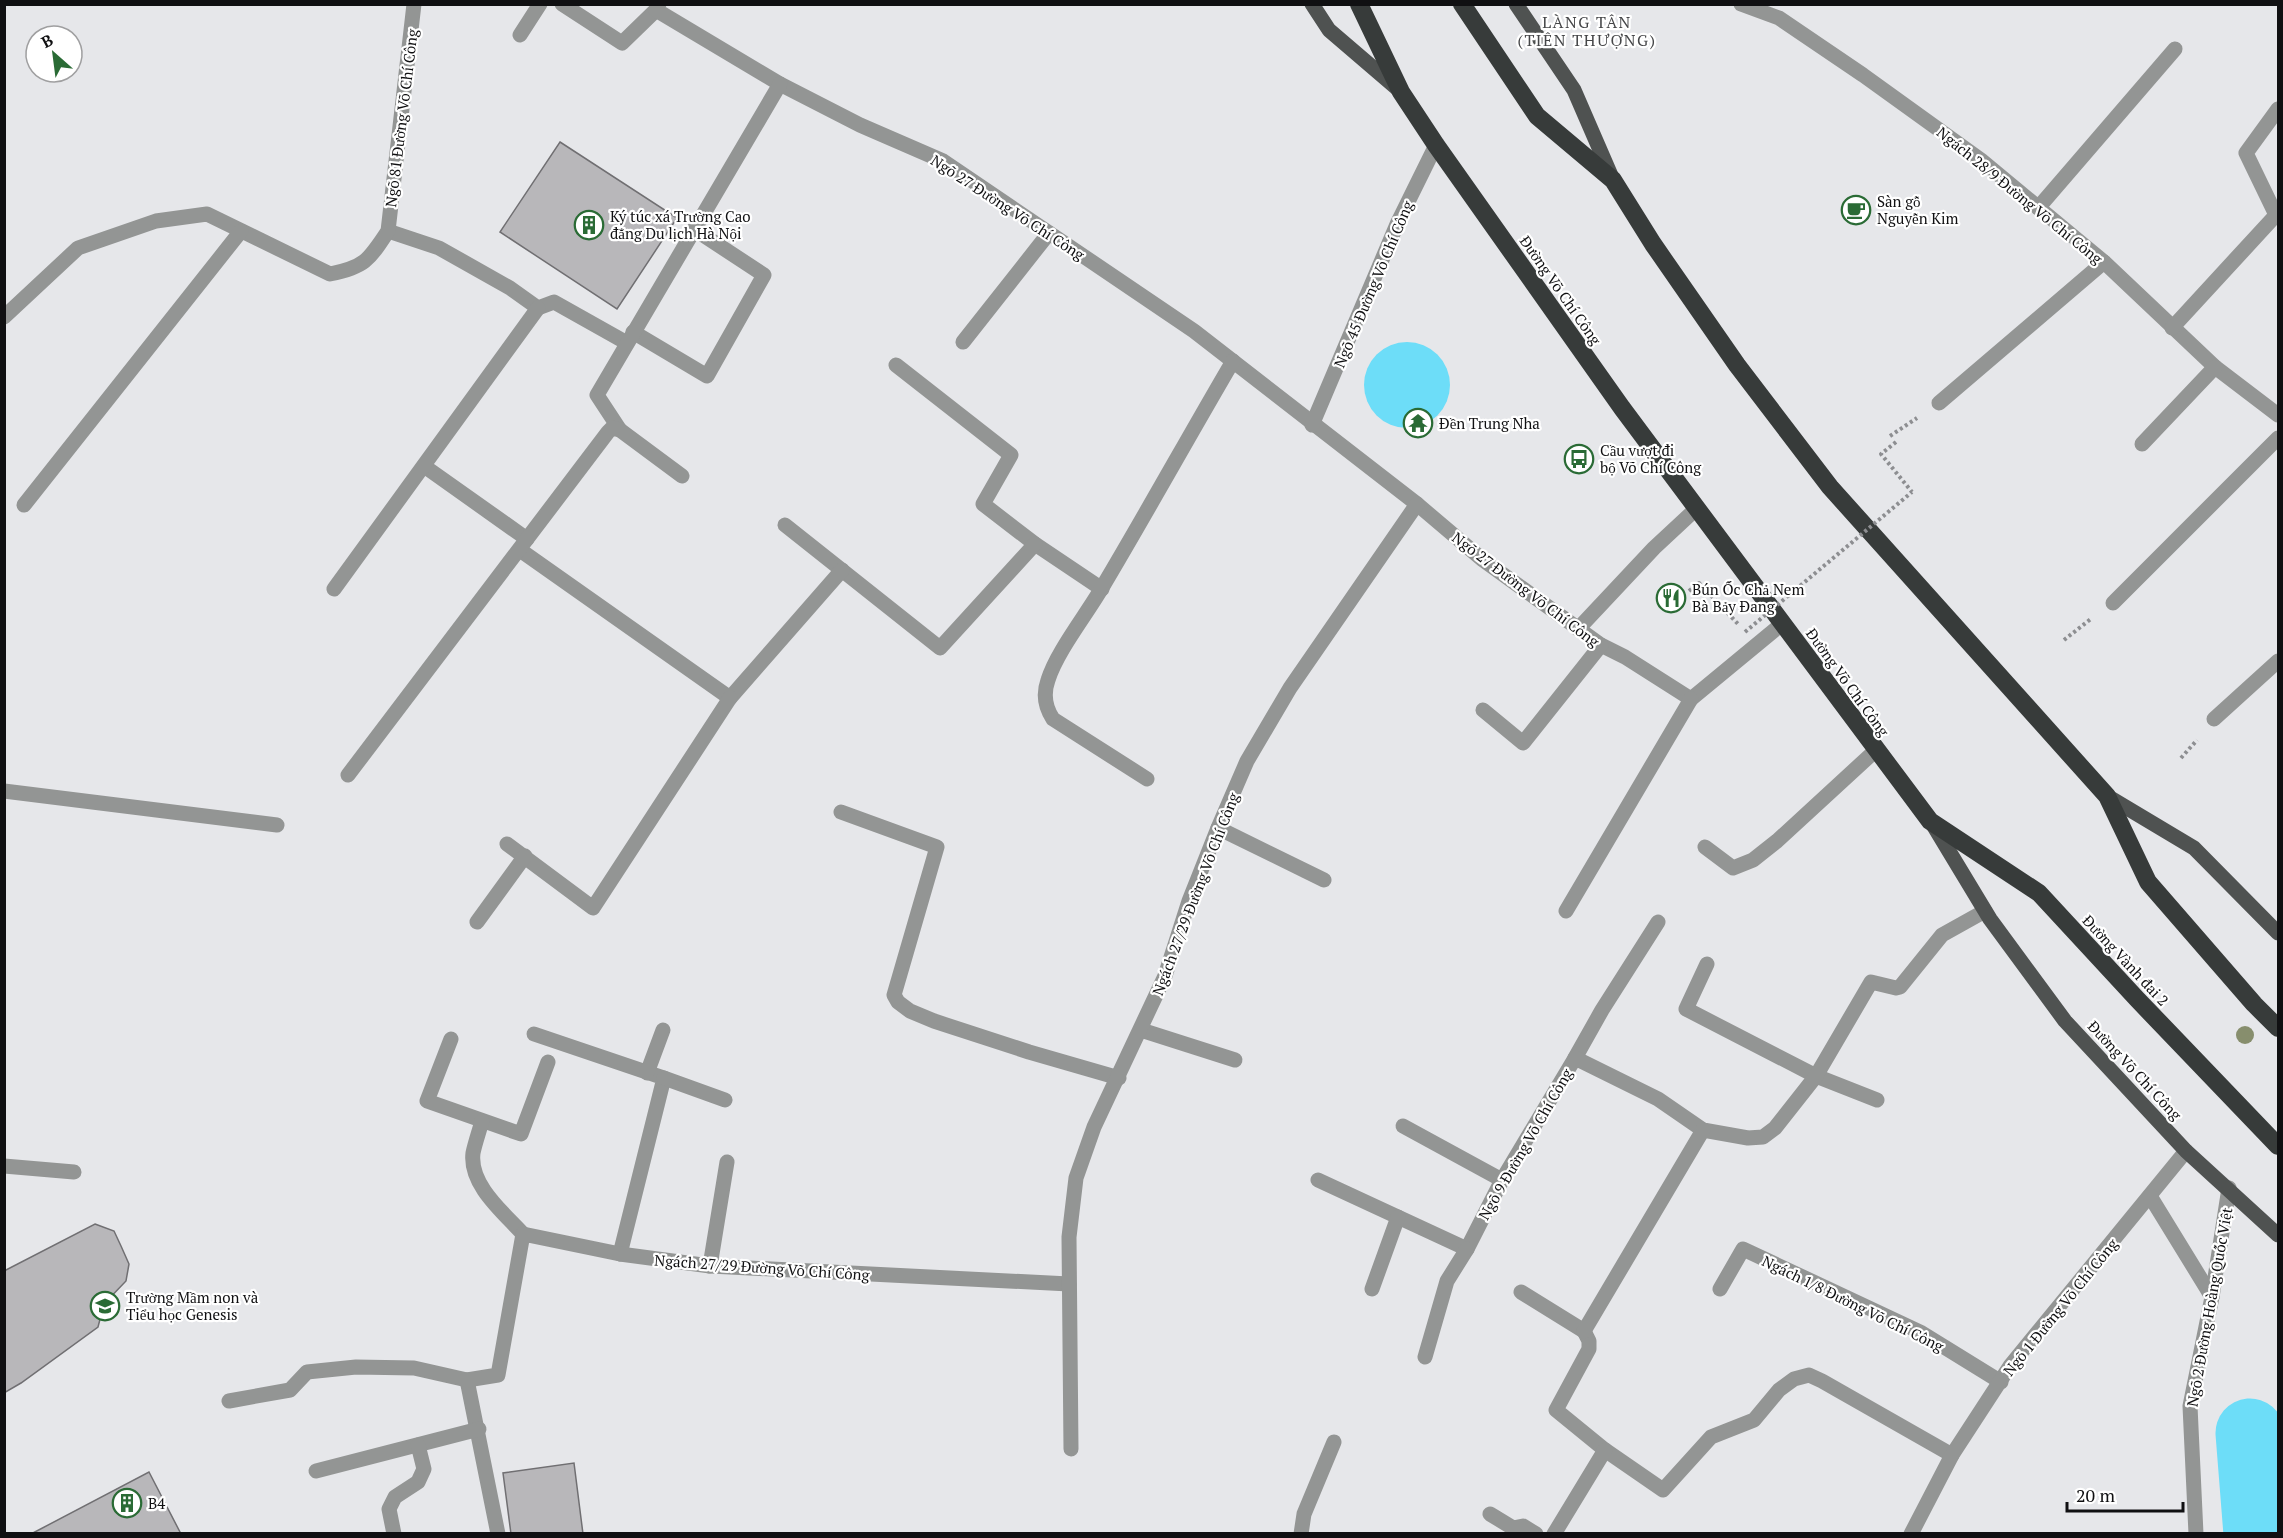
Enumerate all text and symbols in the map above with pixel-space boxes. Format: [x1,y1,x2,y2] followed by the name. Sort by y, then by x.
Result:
[1517,11,1657,51] district label: LÀNG TÂN (TIÊN THƯỢNG)
[24,24,84,84] north arrow
[380,27,422,208] street label: Ngõ 81 Đường Võ Chí Công
[37,29,57,53] text: B
[1933,122,2108,269] street label: Ngách 28/9 Đường Võ Chí Công
[927,150,1090,265] street label: Ngõ 27 Đường Võ Chí Công
[1877,191,1958,228] place label: Sàn gỗ Nguyễn Kim
[1840,194,1872,226] cafe icon: Sàn gỗ Nguyễn Kim
[1329,197,1418,370] street label: Ngõ 45 Đường Võ Chí Công
[610,206,751,243] place label: Ký túc xá Trường Cao đẳng Du lịch Hà Nội
[573,209,605,241] building icon: Ký túc xá Trường Cao đẳng Du lịch Hà Nội
[1516,231,1607,349] street label: Đường Võ Chí Công
[1402,407,1434,439] temple icon: Đền Trung Nha
[1439,413,1540,433] place label: Đền Trung Nha
[1600,440,1702,477] place label: Cầu vượt đi bộ Võ Chí Công
[1563,443,1595,475] bus stop icon: Cầu vượt đi bộ Võ Chí Công
[1448,527,1605,652] street label: Ngõ 27 Đường Võ Chí Công
[1692,579,1804,616] place label: Bún Ốc Chả Nem Bà Bảy Đang
[1655,582,1687,614] restaurant icon: Bún Ốc Chả Nem Bà Bảy Đang
[1802,624,1895,741] street label: Đường Võ Chí Công
[1147,789,1243,998] street label: Ngách 27/29 Đường Võ Chí Công
[2079,910,2173,1010] street label: Đường Vành đai 2
[2084,1016,2187,1125] street label: Đường Võ Chí Công
[1473,1064,1577,1223] street label: Ngõ 9 Đường Võ Chí Công
[2182,1205,2236,1408] street label: Ngõ 2 Đường Hoàng Quốc Việt
[1998,1233,2122,1380] street label: Ngõ 1 Đường Võ Chí Công
[654,1250,871,1285] street label: Ngách 27/29 Đường Võ Chí Công
[1759,1250,1948,1356] street label: Ngách 1/8 Đường Võ Chí Công
[126,1287,259,1324] place label: Trường Mầm non và Tiểu học Genesis
[89,1290,121,1322] school or university icon: Trường Mầm non và Tiểu học Genesis
[2067,1475,2182,1513] scale bar
[2076,1483,2116,1507] text: 20 m
[111,1487,143,1519] building icon: B4
[148,1493,165,1513] place label: B4

